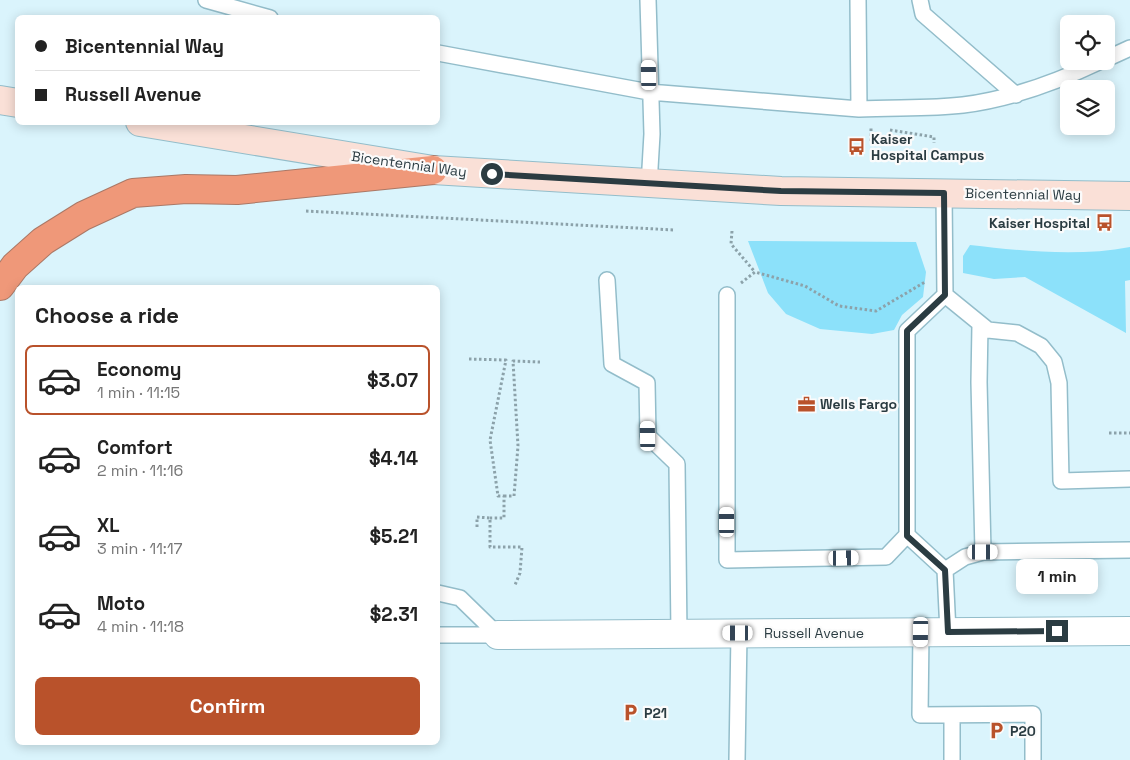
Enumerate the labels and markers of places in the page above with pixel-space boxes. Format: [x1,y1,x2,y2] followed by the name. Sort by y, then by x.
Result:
[871,130,984,164] place label: Kaiser Hospital Campus
[847,137,867,157] bus stop icon: Kaiser Hospital Campus
[1094,213,1114,233] bus stop icon: Kaiser Hospital
[989,214,1090,232] place label: Kaiser Hospital
[796,394,816,414] office icon: Wells Fargo
[820,395,897,413] place label: Wells Fargo
[620,703,640,723] parking icon: P21
[644,704,667,722] place label: P21
[986,721,1006,741] parking icon: P20
[1010,722,1036,740] place label: P20

